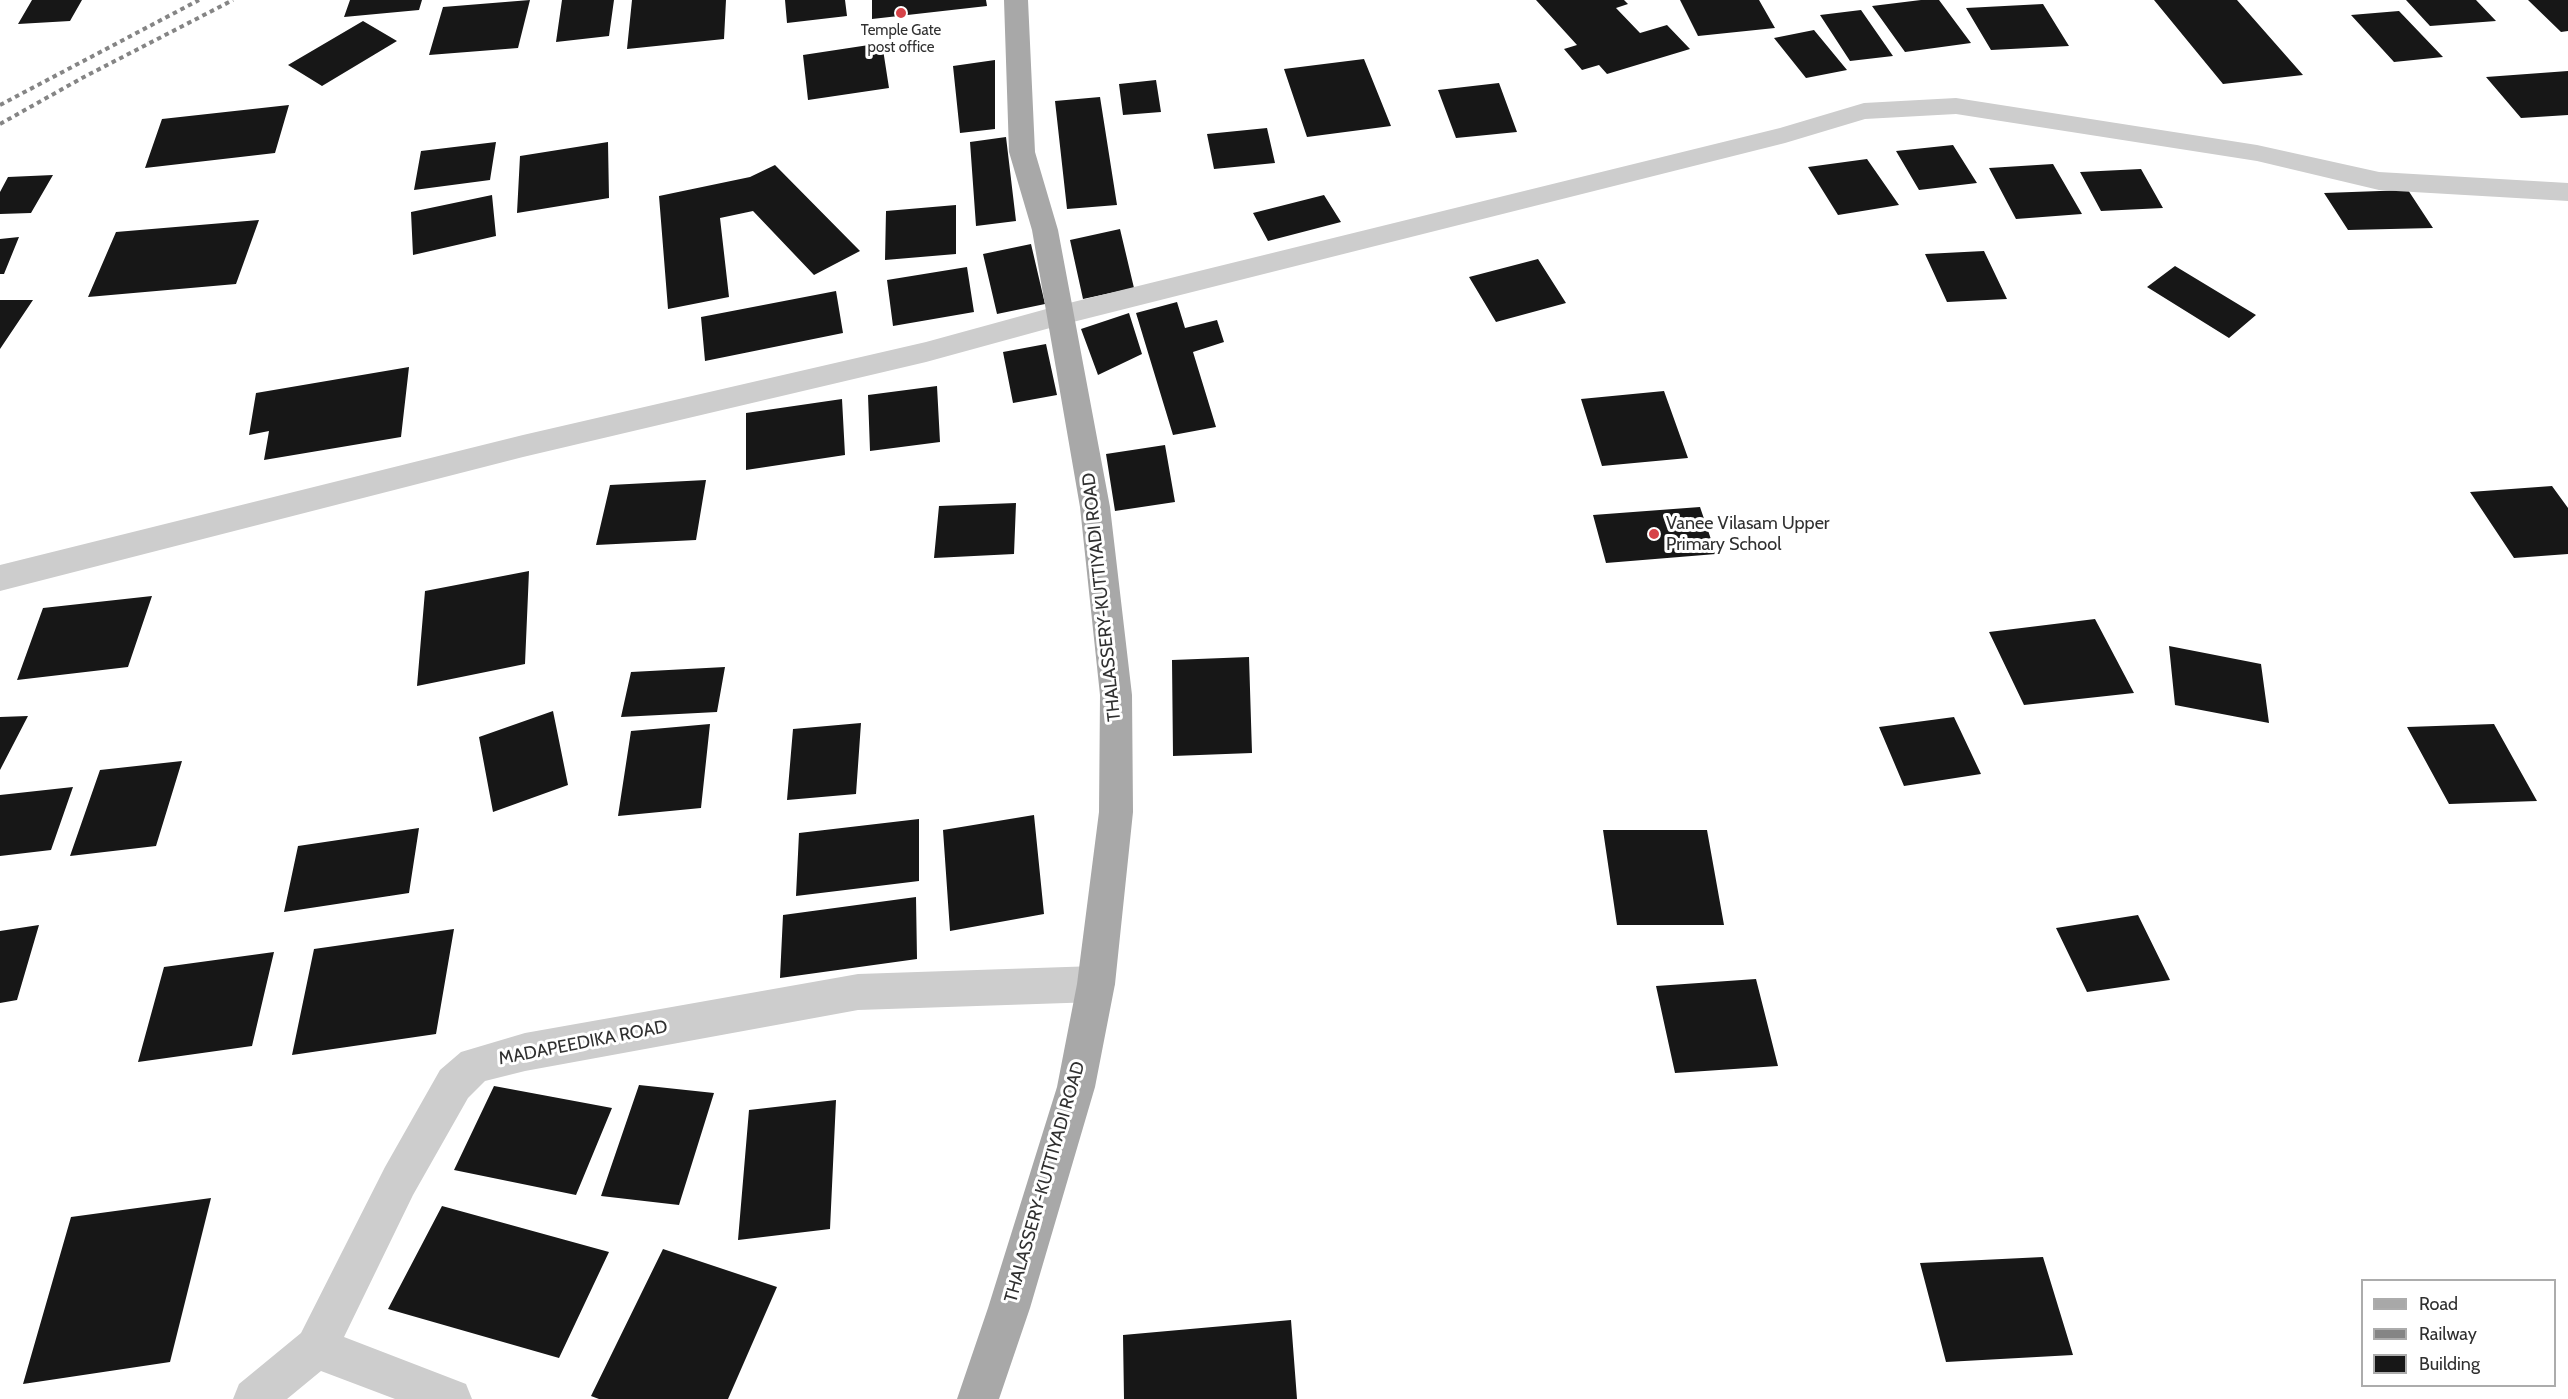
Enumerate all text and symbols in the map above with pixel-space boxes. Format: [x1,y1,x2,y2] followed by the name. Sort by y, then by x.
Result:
[894,6,908,20] marker: Temple Gate post office
[861,22,941,57] place label: Temple Gate post office
[1078,472,1126,722] street label: THALASSERY-KUTTIYADI ROAD
[1666,513,1830,556] place label: Vanee Vilasam Upper Primary School
[1647,527,1661,541] marker: Vanee Vilasam Upper Primary School
[497,1016,669,1070] street label: MADAPEEDIKA ROAD
[1000,1059,1090,1305] street label: THALASSERY-KUTTIYADI ROAD
[2361,1279,2556,1387] legend
[2419,1293,2458,1315] text: Road
[2419,1323,2477,1345] text: Railway
[2419,1353,2480,1375] text: Building

